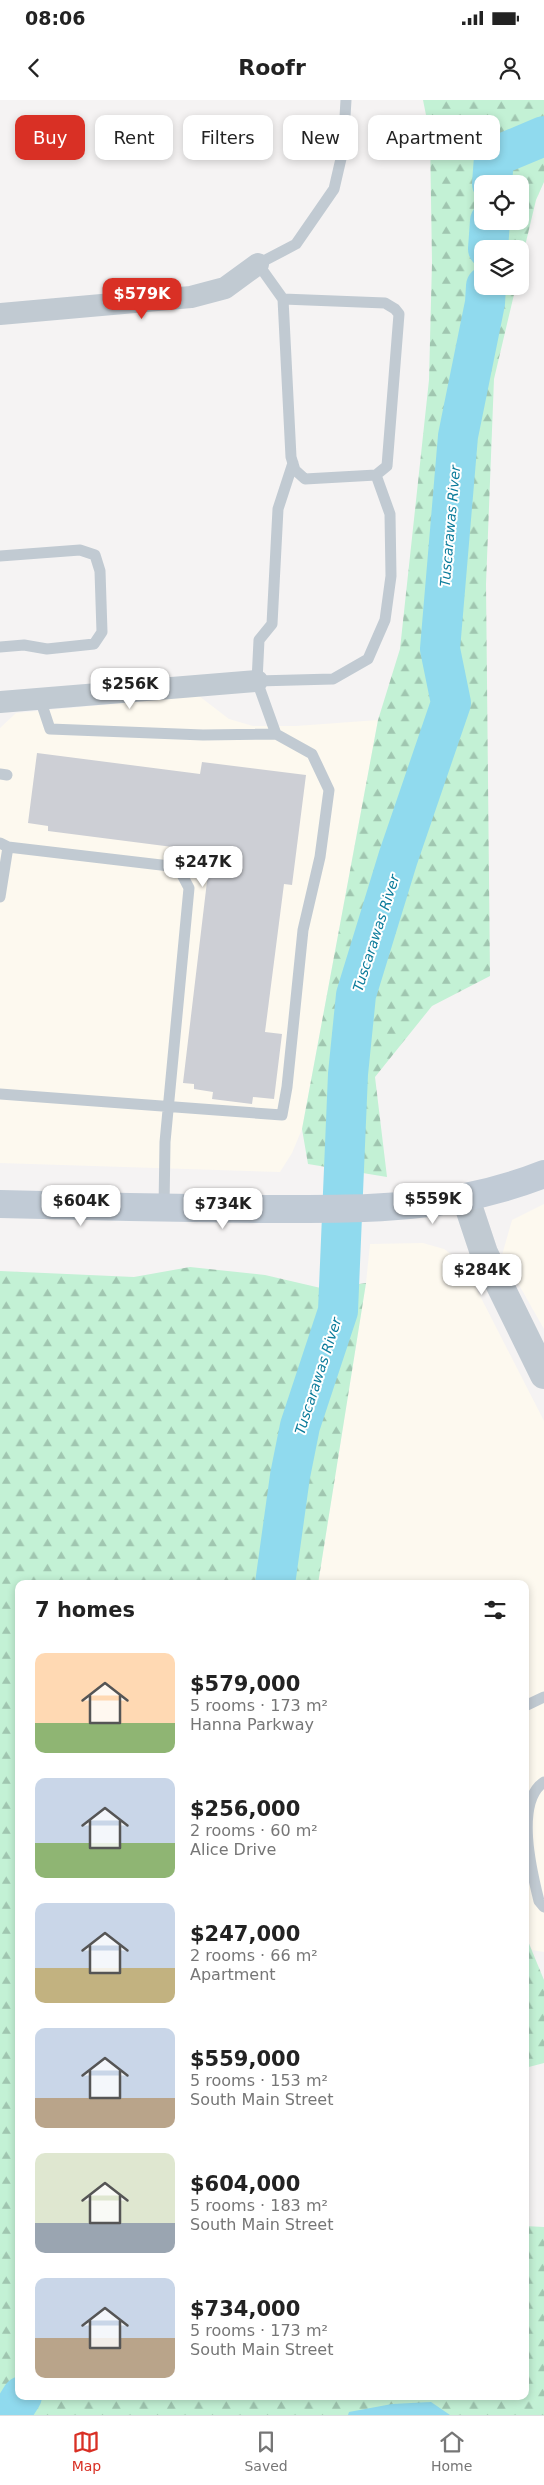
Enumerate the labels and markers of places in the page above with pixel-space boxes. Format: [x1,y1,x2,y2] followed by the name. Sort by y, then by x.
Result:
[107,278,177,320] pin: $579K
[95,668,165,710] pin: $256K
[168,846,238,888] pin: $247K
[398,1182,468,1225] pin: $559K
[46,1184,116,1227] pin: $604K
[188,1188,258,1230] pin: $734K
[447,1254,517,1296] pin: $284K

